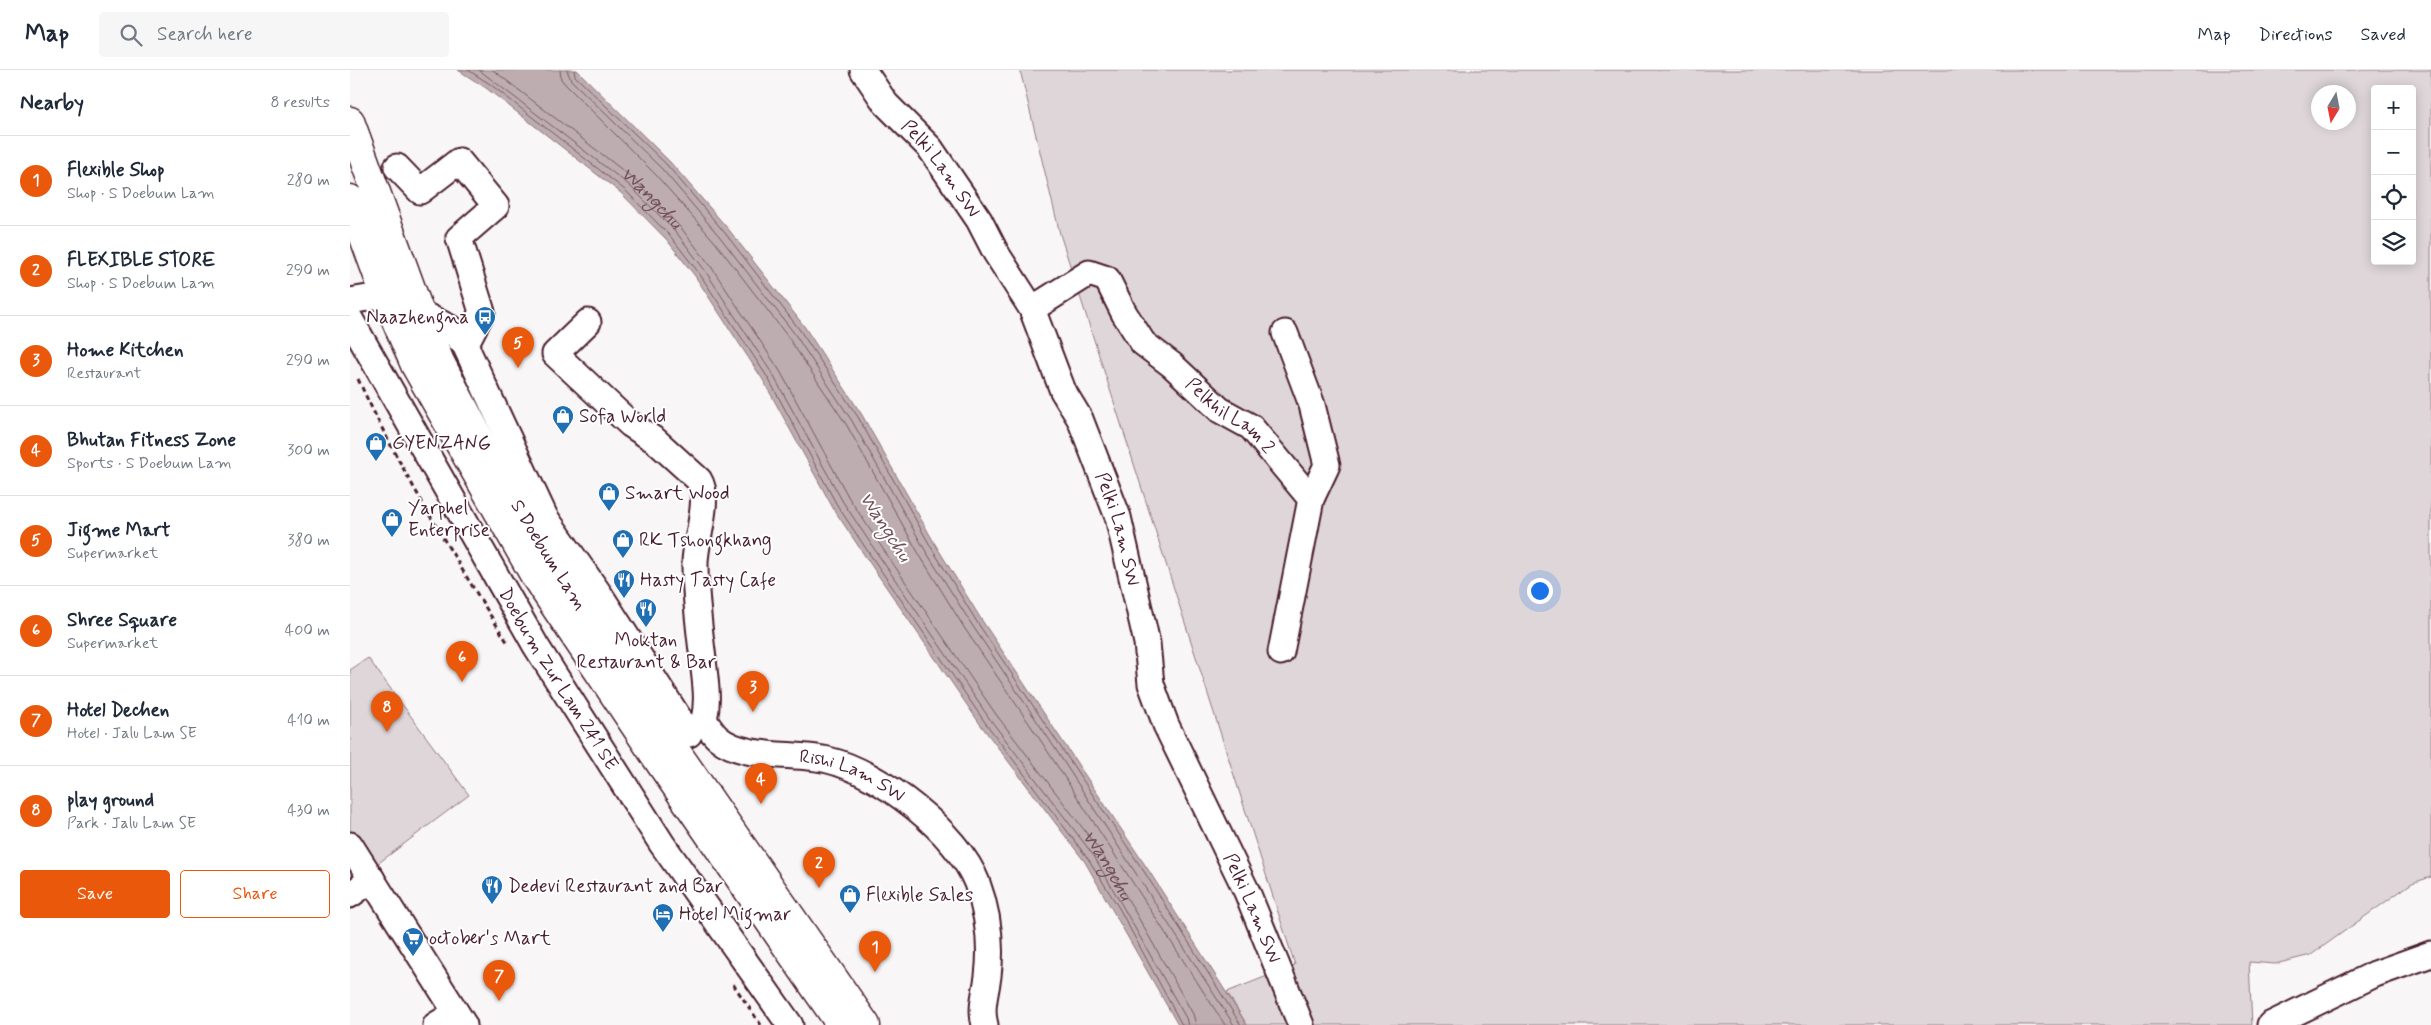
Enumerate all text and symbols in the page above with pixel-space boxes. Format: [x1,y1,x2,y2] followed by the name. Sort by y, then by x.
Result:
[99,12,449,57] search box
[25,19,69,50] text: Map
[117,21,145,49] icon: search
[157,22,253,47] text: Search here
[2198,23,2231,47] text: Map
[2259,23,2333,47] text: Directions
[2361,23,2406,47] text: Saved
[2311,85,2356,130] north arrow
[2371,85,2416,265] map controls
[2371,85,2416,130] button: +
[20,89,84,117] text: Nearby
[270,92,330,113] text: 8 results
[896,114,986,222] street label: Pelki Lam SW
[2371,130,2416,175] button: −
[67,158,165,183] text: Flexible Shop
[615,160,689,236] water label: Wangchu
[32,170,40,191] text: 1
[287,170,330,191] text: 280 m
[2371,175,2416,220] button: locate
[67,183,215,204] text: Shop · S Doebum Lam
[2371,220,2416,265] button: layers
[67,248,215,273] text: FLEXIBLE STORE
[32,260,40,281] text: 2
[286,260,330,281] text: 290 m
[67,273,215,294] text: Shop · S Doebum Lam
[366,305,469,333] place label: Naazhengna
[473,305,497,336] bus stop icon: Naazhengna
[502,327,534,368] pin: 5
[67,338,184,363] text: Home Kitchen
[32,350,40,371] text: 3
[286,350,330,371] text: 290 m
[67,363,141,384] text: Restaurant
[1180,372,1281,459] street label: Pelkhil Lam 2
[551,404,575,435] shop icon: Sofa World
[579,404,666,429] place label: Sofa World
[67,428,236,453] text: Bhutan Fitness Zone
[364,431,388,462] shop icon: GYENZANG
[392,431,491,456] place label: GYENZANG
[31,440,41,461] text: 4
[287,440,330,461] text: 300 m
[67,453,232,474] text: Sports · S Doebum Lam
[1089,469,1146,588] street label: Pelki Lam SW
[597,481,621,512] shop icon: Smart Wood
[625,481,730,506] place label: Smart Wood
[851,487,918,569] water label: Wangchu
[505,495,593,615] street label: S Doebum Lam
[408,496,490,543] place label: Yarphel Enterprise
[380,507,404,538] shop icon: Yarphel Enterprise
[67,518,170,543] text: Jigme Mart
[611,528,635,559] shop icon: RK Tshongkhang
[639,528,772,556] place label: RK Tshongkhang
[31,530,41,551] text: 5
[287,530,330,551] text: 380 m
[67,543,158,564] text: Supermarket
[612,568,636,599] restaurant icon: Hasty Tasty Cafe
[640,568,776,594] place label: Hasty Tasty Cafe
[1527,578,1553,604] your location
[493,583,624,775] street label: Doebum Zur Lam 241 SE
[634,597,658,628] restaurant icon: Moktan Restaurant & Bar
[67,608,177,633] text: Shree Square
[32,620,40,641] text: 6
[285,620,330,641] text: 400 m
[576,628,716,675] place label: Moktan Restaurant & Bar
[67,633,158,654] text: Supermarket
[446,641,478,682] pin: 6
[737,671,769,712] pin: 3
[371,691,403,732] pin: 8
[67,698,169,723] text: Hotel Dechen
[31,710,41,731] text: 7
[287,710,330,731] text: 410 m
[67,723,197,744] text: Hotel · Jalu Lam SE
[798,744,910,808] street label: Rishi Lam SW
[745,763,777,804] pin: 4
[67,788,154,813] text: play ground
[31,800,41,821] text: 8
[287,800,330,821] text: 430 m
[67,813,196,834] text: Park · Jalu Lam SE
[1075,824,1140,906] water label: Wangchu
[803,847,835,888] pin: 2
[1217,849,1287,966] street label: Pelki Lam SW
[20,870,170,918] button: Save
[180,870,330,918] button: Share
[480,874,504,905] restaurant icon: Dedevi Restaurant and Bar
[508,874,723,899] place label: Dedevi Restaurant and Bar
[838,883,862,914] shop icon: Flexible Sales
[866,883,973,908] place label: Flexible Sales
[651,902,675,933] hotel icon: Hotel Migmar
[679,902,791,930] place label: Hotel Migmar
[401,926,425,957] supermarket icon: october's Mart
[429,926,551,951] place label: october's Mart
[859,931,891,972] pin: 1
[483,960,515,1001] pin: 7

